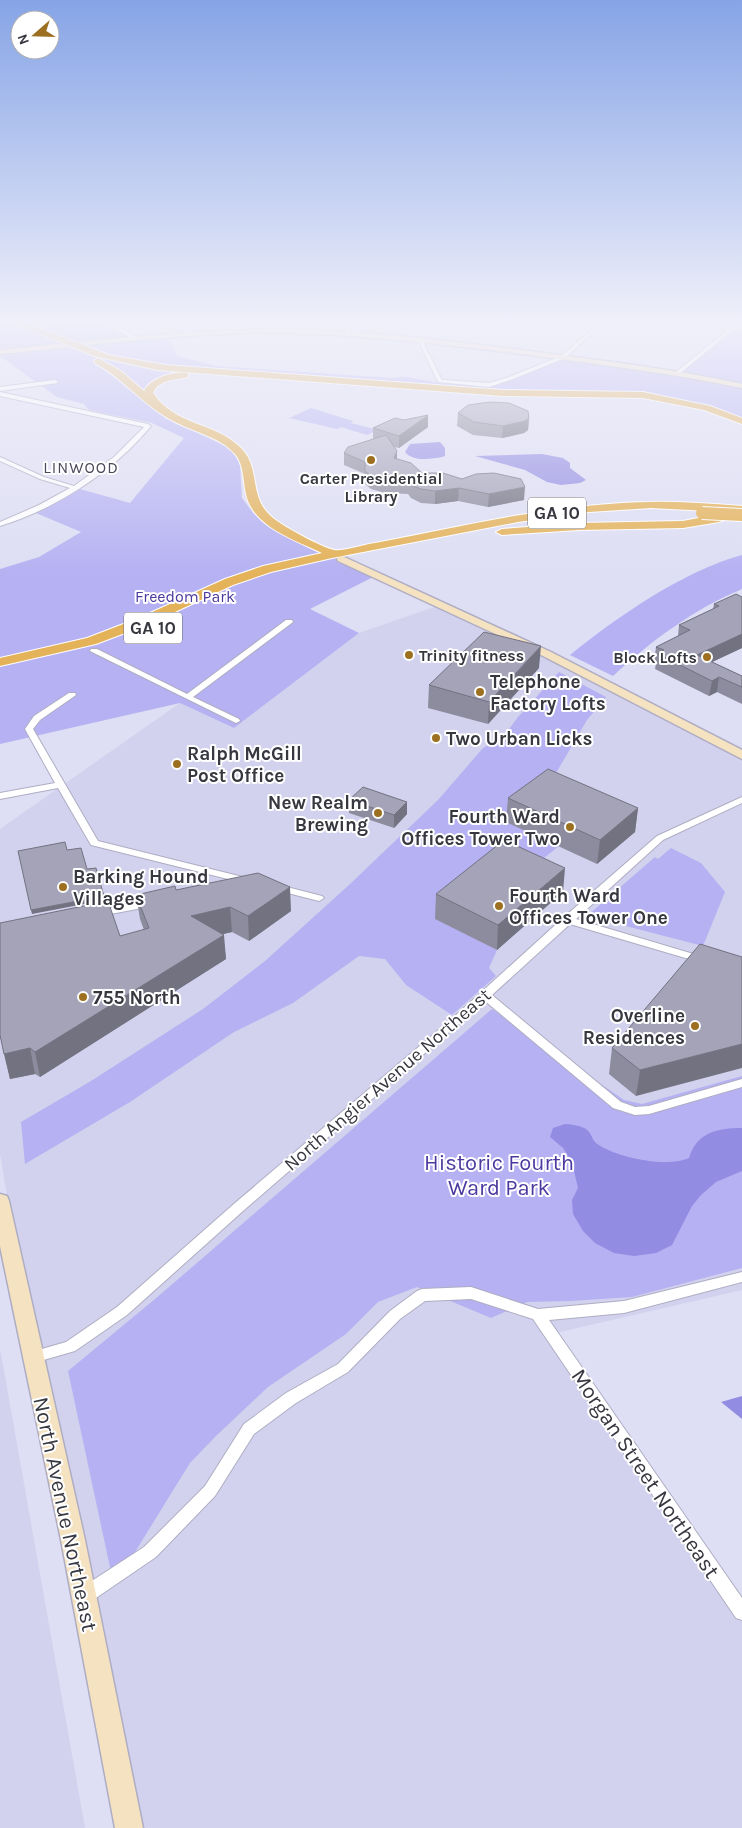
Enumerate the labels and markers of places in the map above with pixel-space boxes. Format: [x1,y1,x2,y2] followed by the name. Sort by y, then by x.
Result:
[365,454,377,466] marker: Carter Presidential Library
[300,469,442,506] place label: Carter Presidential Library
[419,646,524,665] place label: Trinity fitness
[613,648,697,667] place label: Block Lofts
[403,649,415,661] marker: Trinity fitness
[701,651,713,663] marker: Block Lofts
[490,671,606,715] place label: Telephone Factory Lofts
[474,686,486,698] marker: Telephone Factory Lofts
[446,728,592,750] place label: Two Urban Licks
[430,732,442,744] marker: Two Urban Licks
[187,743,302,787] place label: Ralph McGill Post Office
[171,758,183,770] marker: Ralph McGill Post Office
[268,792,368,836] place label: New Realm Brewing
[401,806,560,850] place label: Fourth Ward Offices Tower Two
[372,807,384,819] marker: New Realm Brewing
[564,821,576,833] marker: Fourth Ward Offices Tower Two
[73,866,209,910] place label: Barking Hound Villages
[57,881,69,893] marker: Barking Hound Villages
[509,885,668,929] place label: Fourth Ward Offices Tower One
[493,900,505,912] marker: Fourth Ward Offices Tower One
[93,987,181,1009] place label: 755 North
[77,991,89,1003] marker: 755 North
[583,1005,685,1049] place label: Overline Residences
[689,1020,701,1032] marker: Overline Residences

